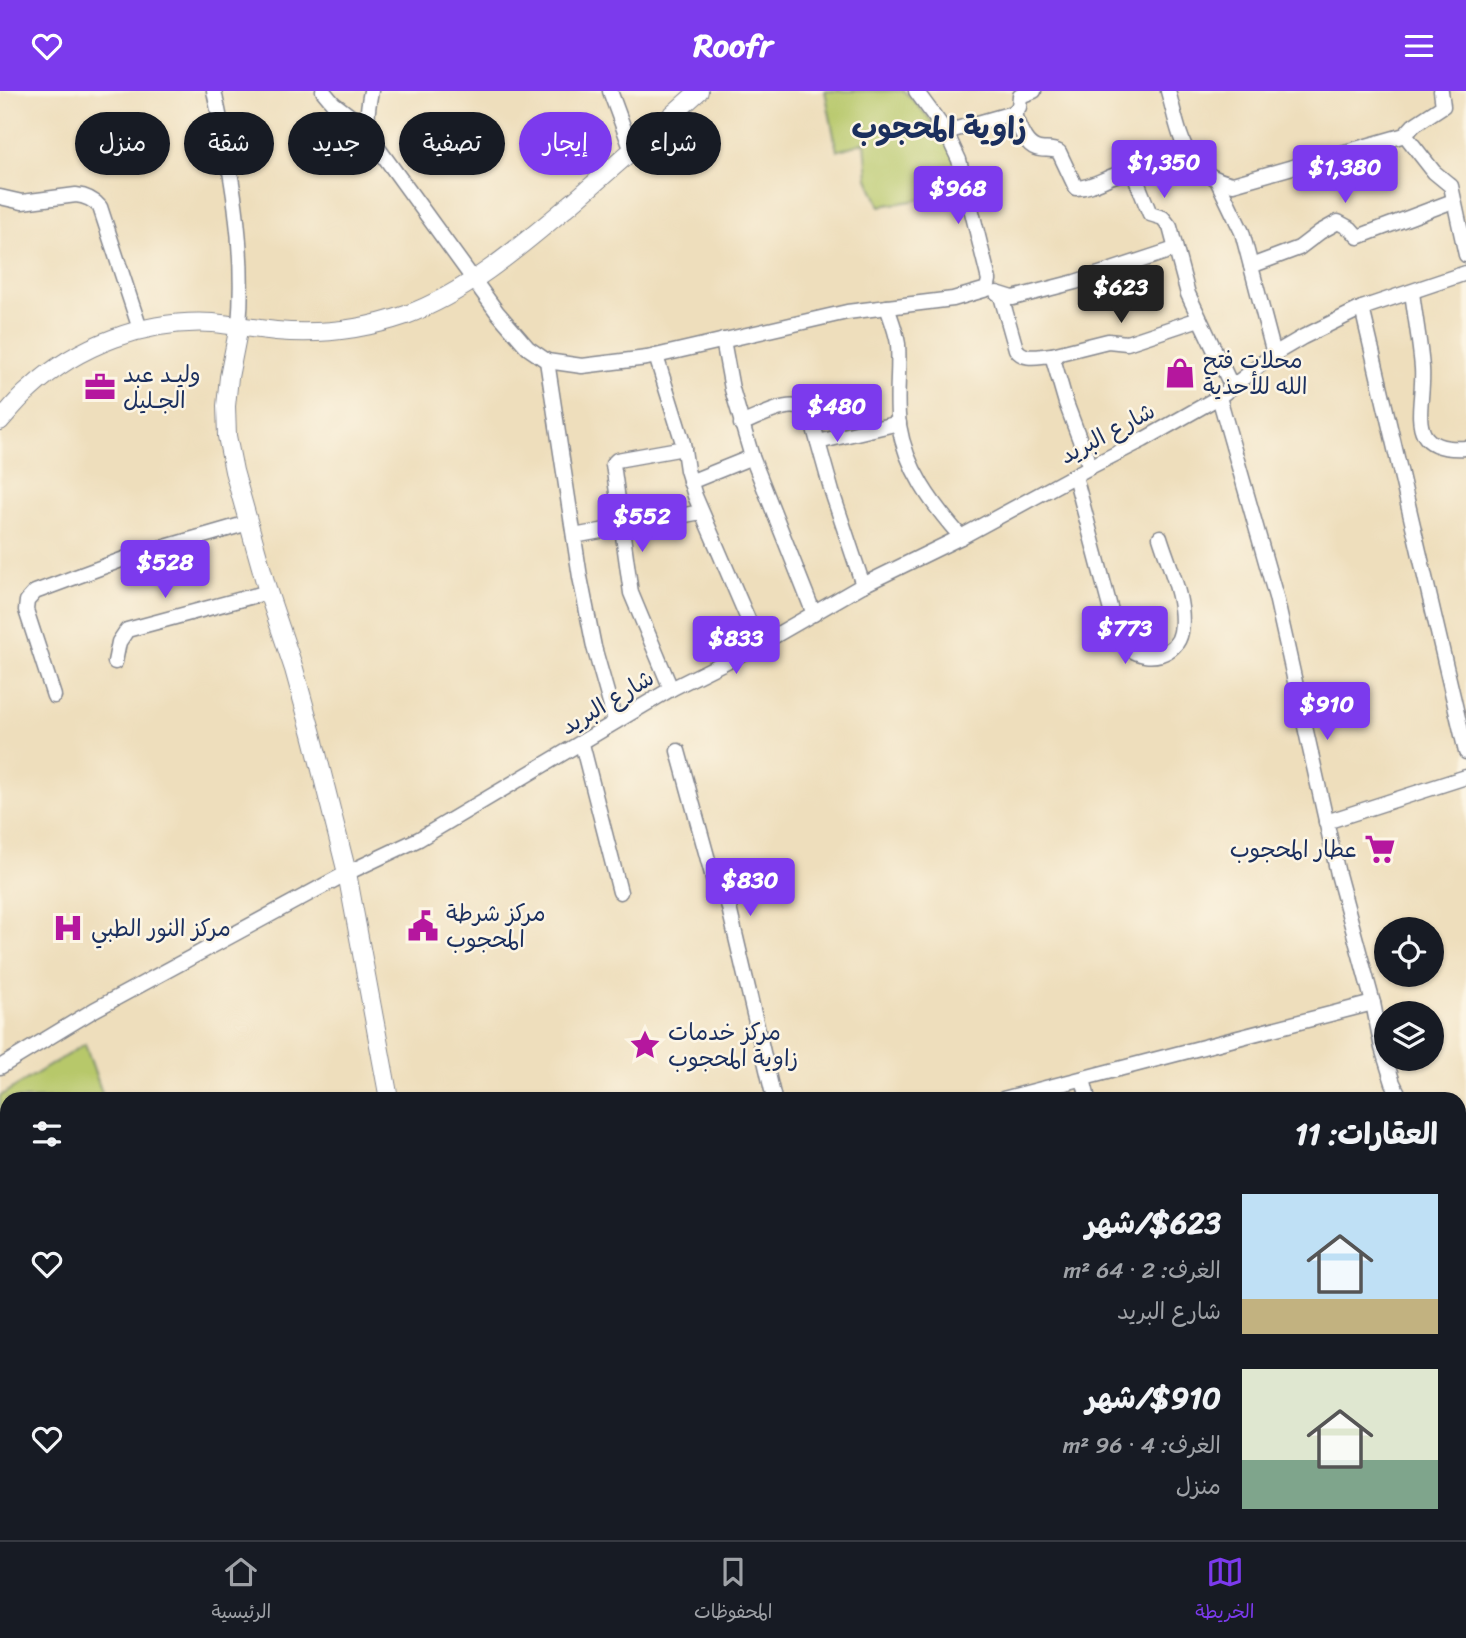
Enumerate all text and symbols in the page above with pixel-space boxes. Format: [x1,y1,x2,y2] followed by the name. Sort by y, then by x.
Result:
[693,17,773,74] text: Roofr
[28,27,66,65] icon: heart
[1400,27,1438,65] icon: menu
[852,101,1026,155] district label: زاوية المحجوب
[75,112,170,175] chip: منزل
[184,112,274,175] chip: شقة
[288,112,385,175] chip: جديد
[399,112,505,175] chip: تصفية
[519,112,612,175] chip: إيجار
[626,112,721,175] chip: شراء
[1107,141,1221,200] pin: $1,350
[1128,142,1200,183] text: $1,350
[1288,145,1402,205] pin: $1,380
[1309,147,1381,188] text: $1,380
[917,167,999,226] pin: $968
[930,168,986,209] text: $968
[1080,265,1162,325] pin: $623
[1094,267,1148,308] text: $623
[1203,340,1307,407] place label: محلات فتح الله للأحذية
[123,354,201,421] place label: وليـد عبد الجـليل
[1163,356,1197,390] shop icon: محلات فتح الله للأحذية
[83,370,117,404] office icon: وليـد عبد الجـليل
[796,385,878,444] pin: $480
[808,386,866,427] text: $480
[1052,391,1163,476] street label: شارع البريد
[601,495,683,554] pin: $552
[614,496,670,537] text: $552
[124,540,206,600] pin: $528
[137,542,193,583] text: $528
[1084,607,1166,666] pin: $773
[1098,608,1152,649] text: $773
[695,617,777,676] pin: $833
[709,618,763,659] text: $833
[552,658,662,747] street label: شارع البريد
[1286,683,1368,742] pin: $910
[1300,684,1354,725] text: $910
[1230,829,1357,870] place label: عطار المحجوب
[1363,832,1397,866] supermarket icon: عطار المحجوب
[709,859,791,918] pin: $830
[722,860,778,901] text: $830
[446,893,546,960] place label: مركز شرطة المحجوب
[91,908,231,949] place label: مركز النور الطبي
[406,909,440,943] public building icon: مركز شرطة المحجوب
[51,911,85,945] hospital icon: مركز النور الطبي
[1374,917,1444,1071] map controls
[1374,917,1444,987] button: locate
[1374,1001,1444,1071] button: layers
[668,1012,798,1079] place label: مركز خدمات زاوية المحجوب
[628,1028,662,1062] place icon: مركز خدمات زاوية المحجوب
[1295,1107,1438,1161] text: العقارات: 11
[28,1115,66,1153] icon: filters
[1085,1196,1221,1250] text: $623/شهر
[1298,1222,1382,1306] icon: home
[28,1245,66,1283] icon: heart
[1063,1250,1221,1291] text: الغرف: 2 · 64 m²
[1117,1291,1221,1332] text: شارع البريد
[1086,1371,1221,1425] text: $910/شهر
[1298,1397,1382,1481] icon: home
[28,1420,66,1458] icon: heart
[1063,1425,1221,1466] text: الغرف: 4 · 96 m²
[1176,1466,1221,1507] text: منزل
[211,1553,271,1628] tab: الرئيسية
[694,1553,772,1628] tab: المحفوظات
[1195,1553,1255,1628] tab: الخريطة

